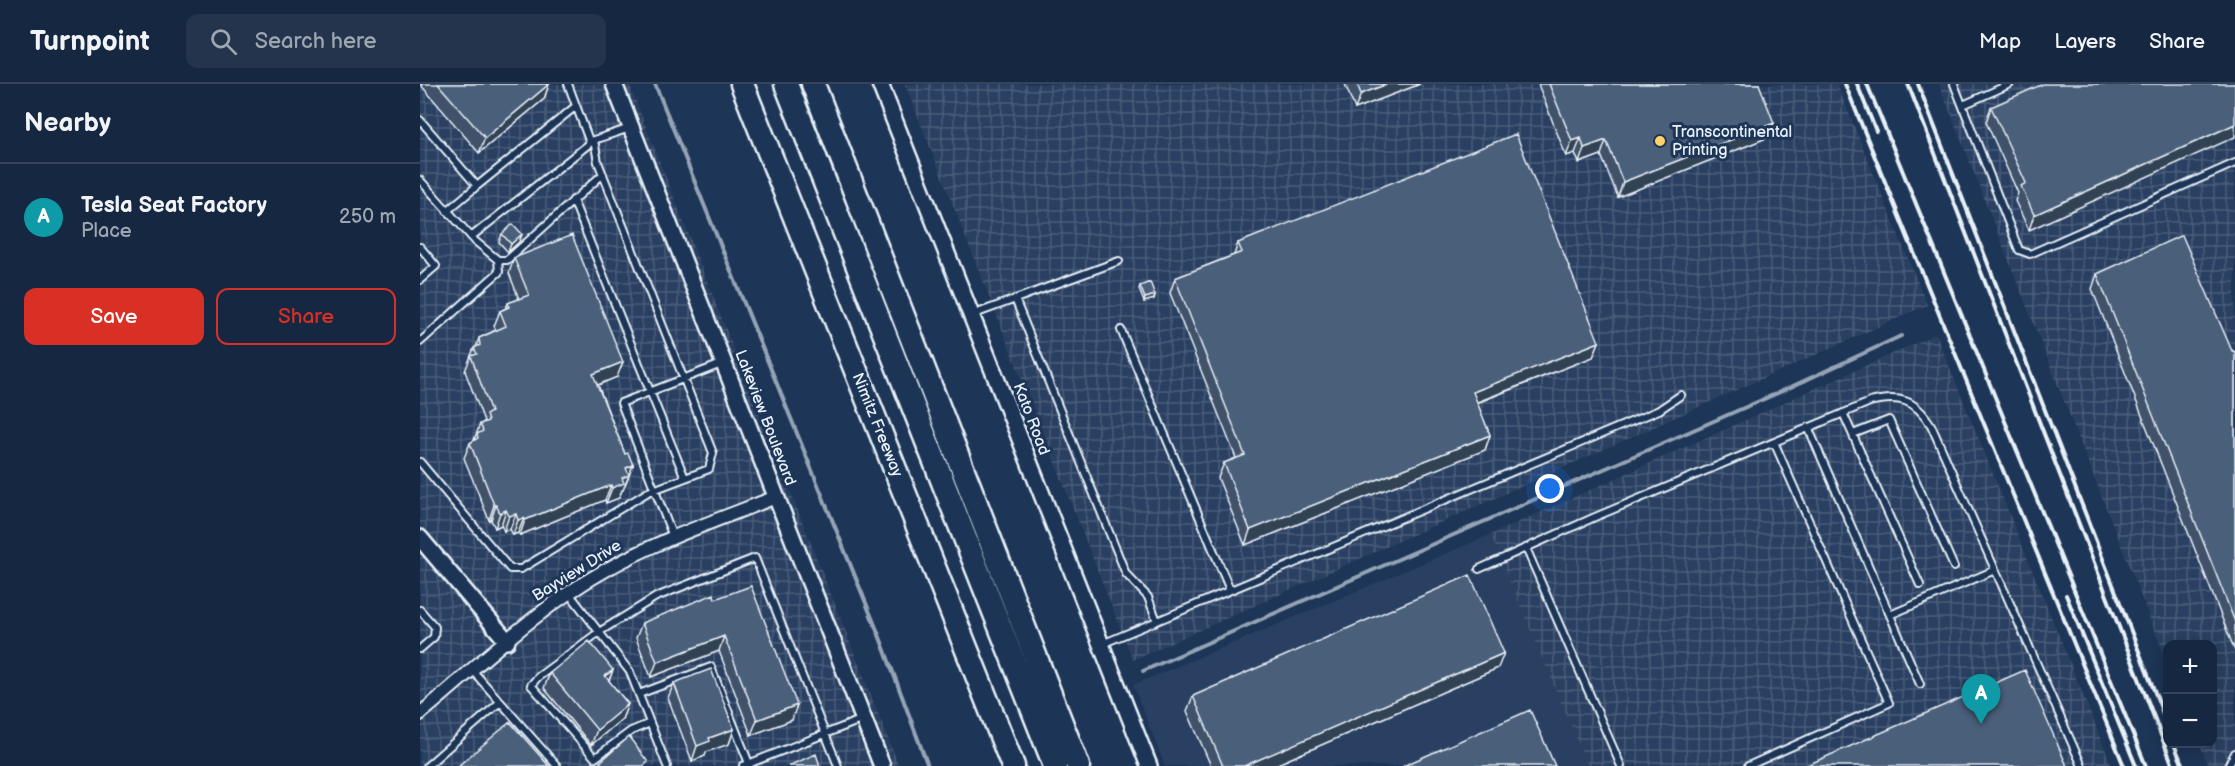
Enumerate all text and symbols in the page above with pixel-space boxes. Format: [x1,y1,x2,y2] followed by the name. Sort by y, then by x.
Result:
[186,14,606,68] search box
[30,25,150,58] text: Turnpoint
[207,25,240,58] icon: search
[255,28,377,55] text: Search here
[1979,29,2021,54] text: Map
[2054,29,2116,54] text: Layers
[2149,29,2205,54] text: Share
[24,108,111,139] text: Nearby
[1672,123,1792,160] place label: Transcontinental Printing
[1653,134,1667,148] marker: Transcontinental Printing
[81,192,267,219] text: Tesla Seat Factory
[37,205,50,229] text: A
[339,205,396,229] text: 250 m
[81,219,132,243] text: Place
[24,288,204,345] button: Save
[216,288,396,345] button: Share
[730,348,800,488] street label: Lakeview Boulevard
[847,370,907,481] street label: Nimitz Freeway
[1009,380,1053,458] street label: Kato Road
[1535,474,1564,503] your location
[529,536,625,606] street label: Bayview Drive
[2163,640,2217,748] map controls
[2163,640,2217,694] button: +
[1962,674,2000,724] pin: A
[2163,694,2217,748] button: −

